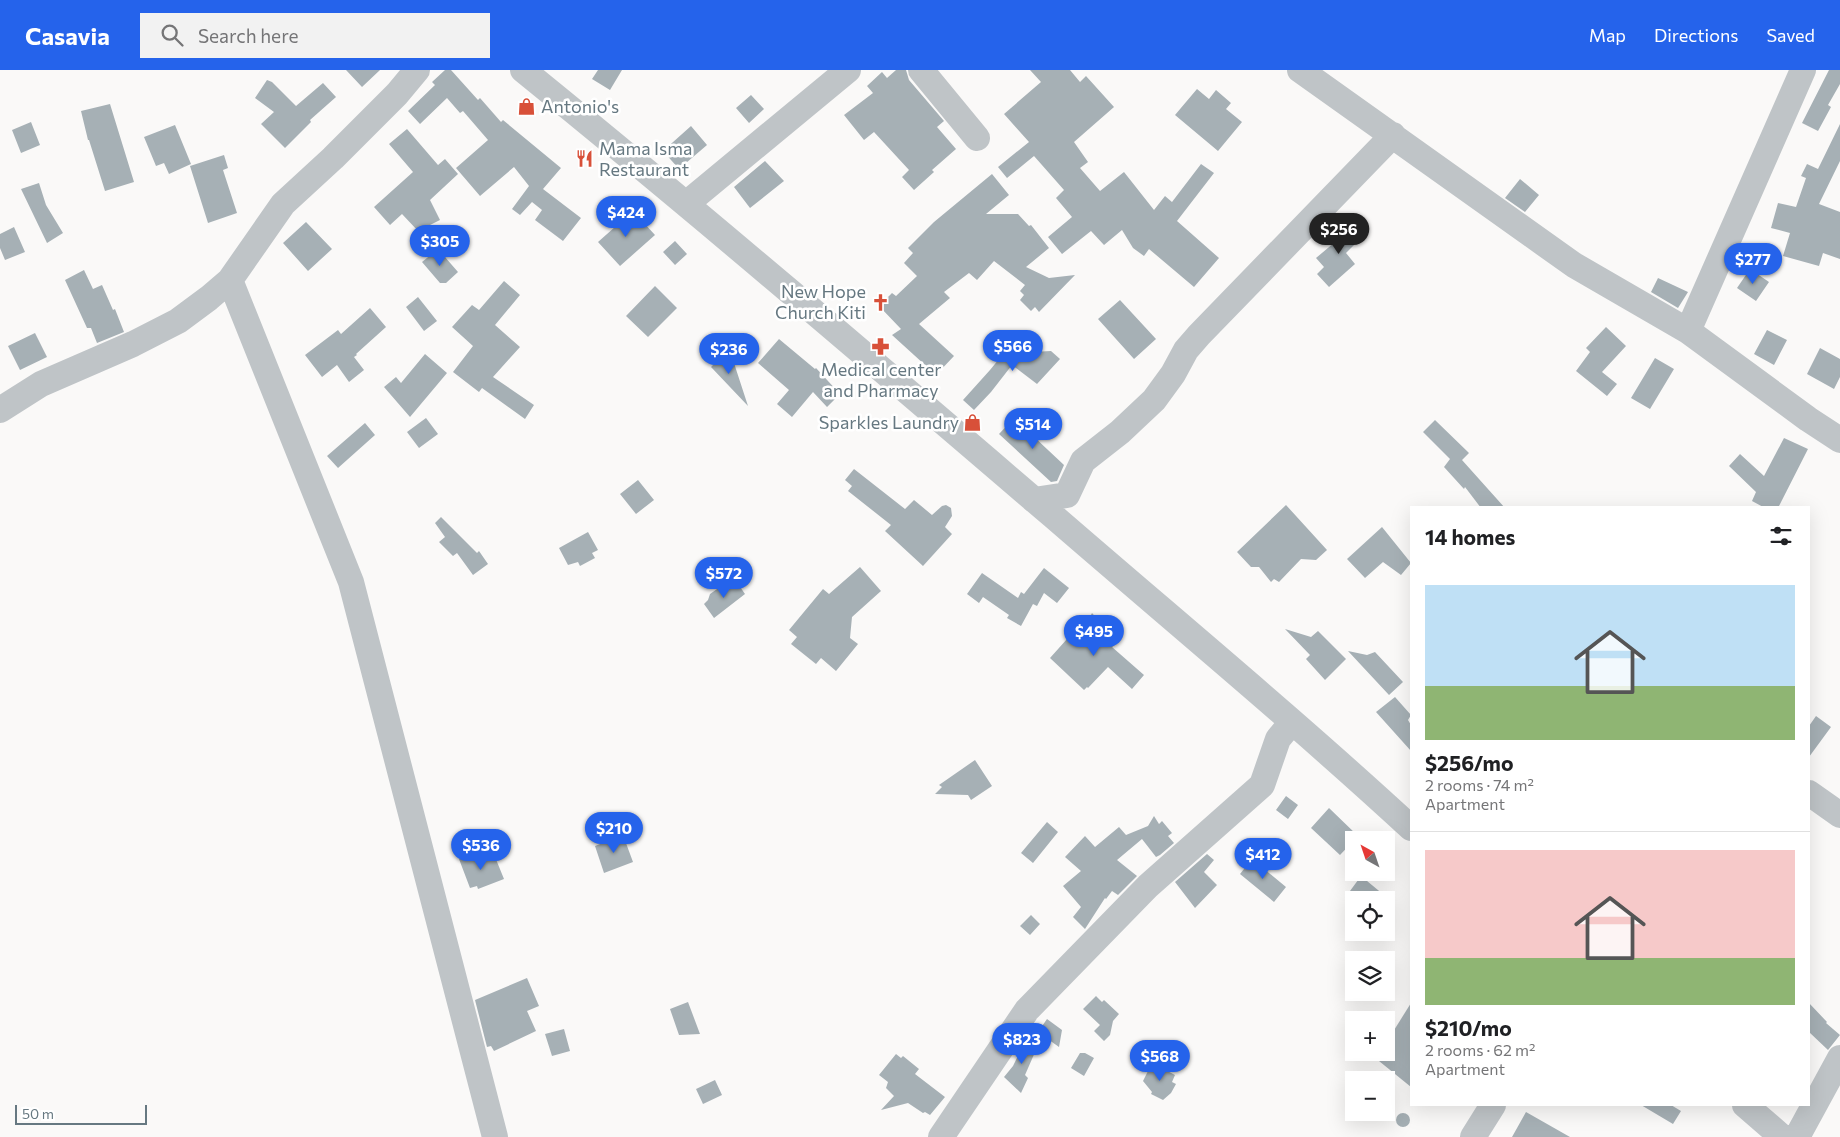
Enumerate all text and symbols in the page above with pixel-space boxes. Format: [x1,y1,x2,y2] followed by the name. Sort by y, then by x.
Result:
[140,13,490,58] search box
[25,21,110,50] text: Casavia
[158,21,186,49] icon: search
[198,24,298,47] text: Search here
[1589,24,1626,46] text: Map
[1654,24,1738,46] text: Directions
[1766,24,1815,46] text: Saved
[541,95,619,117] place label: Antonio's
[517,97,537,117] shop icon: Antonio's
[599,137,692,180] place label: Mama Isma Restaurant
[575,149,595,169] restaurant icon: Mama Isma Restaurant
[596,196,656,238] pin: $424
[607,202,645,221] text: $424
[1309,212,1369,255] pin: $256
[1320,219,1358,238] text: $256
[410,224,470,267] pin: $305
[421,231,459,250] text: $305
[1723,242,1783,285] pin: $277
[1735,249,1771,268] text: $277
[775,280,866,323] place label: New Hope Church Kiti
[870,292,890,312] church icon: New Hope Church Kiti
[983,330,1043,372] pin: $566
[699,332,759,375] pin: $236
[994,336,1032,355] text: $566
[871,337,891,357] pharmacy icon: Medical center and Pharmacy
[710,339,748,358] text: $236
[821,358,941,401] place label: Medical center and Pharmacy
[1003,408,1063,450] pin: $514
[819,411,959,433] place label: Sparkles Laundry
[963,413,983,433] shop icon: Sparkles Laundry
[1015,414,1051,433] text: $514
[1767,522,1795,550] icon: filters
[1425,524,1515,549] text: 14 homes
[694,556,754,599] pin: $572
[706,563,742,582] text: $572
[1064,614,1124,657] pin: $495
[1565,617,1655,707] icon: home
[1075,621,1113,640] text: $495
[1425,750,1514,775] text: $256/mo
[1425,775,1534,794] text: 2 rooms · 74 m²
[1425,794,1505,813] text: Apartment
[584,812,644,854] pin: $210
[596,818,632,837] text: $210
[451,828,511,871] pin: $536
[1345,831,1395,881] north arrow
[1345,831,1395,1121] map controls
[462,835,500,854] text: $536
[1233,838,1293,880] pin: $412
[1246,844,1280,863] text: $412
[1565,883,1655,973] icon: home
[1345,891,1395,941] button: locate
[1345,951,1395,1001] button: layers
[1345,1011,1395,1061] button: +
[1425,1015,1512,1040] text: $210/mo
[992,1022,1052,1065] pin: $823
[1003,1029,1041,1048] text: $823
[1130,1040,1190,1082] pin: $568
[1425,1040,1535,1059] text: 2 rooms · 62 m²
[1141,1046,1179,1065] text: $568
[1425,1059,1505,1078] text: Apartment
[1345,1071,1395,1121] button: −
[15,1102,148,1125] scale bar
[22,1105,54,1122] text: 50 m

